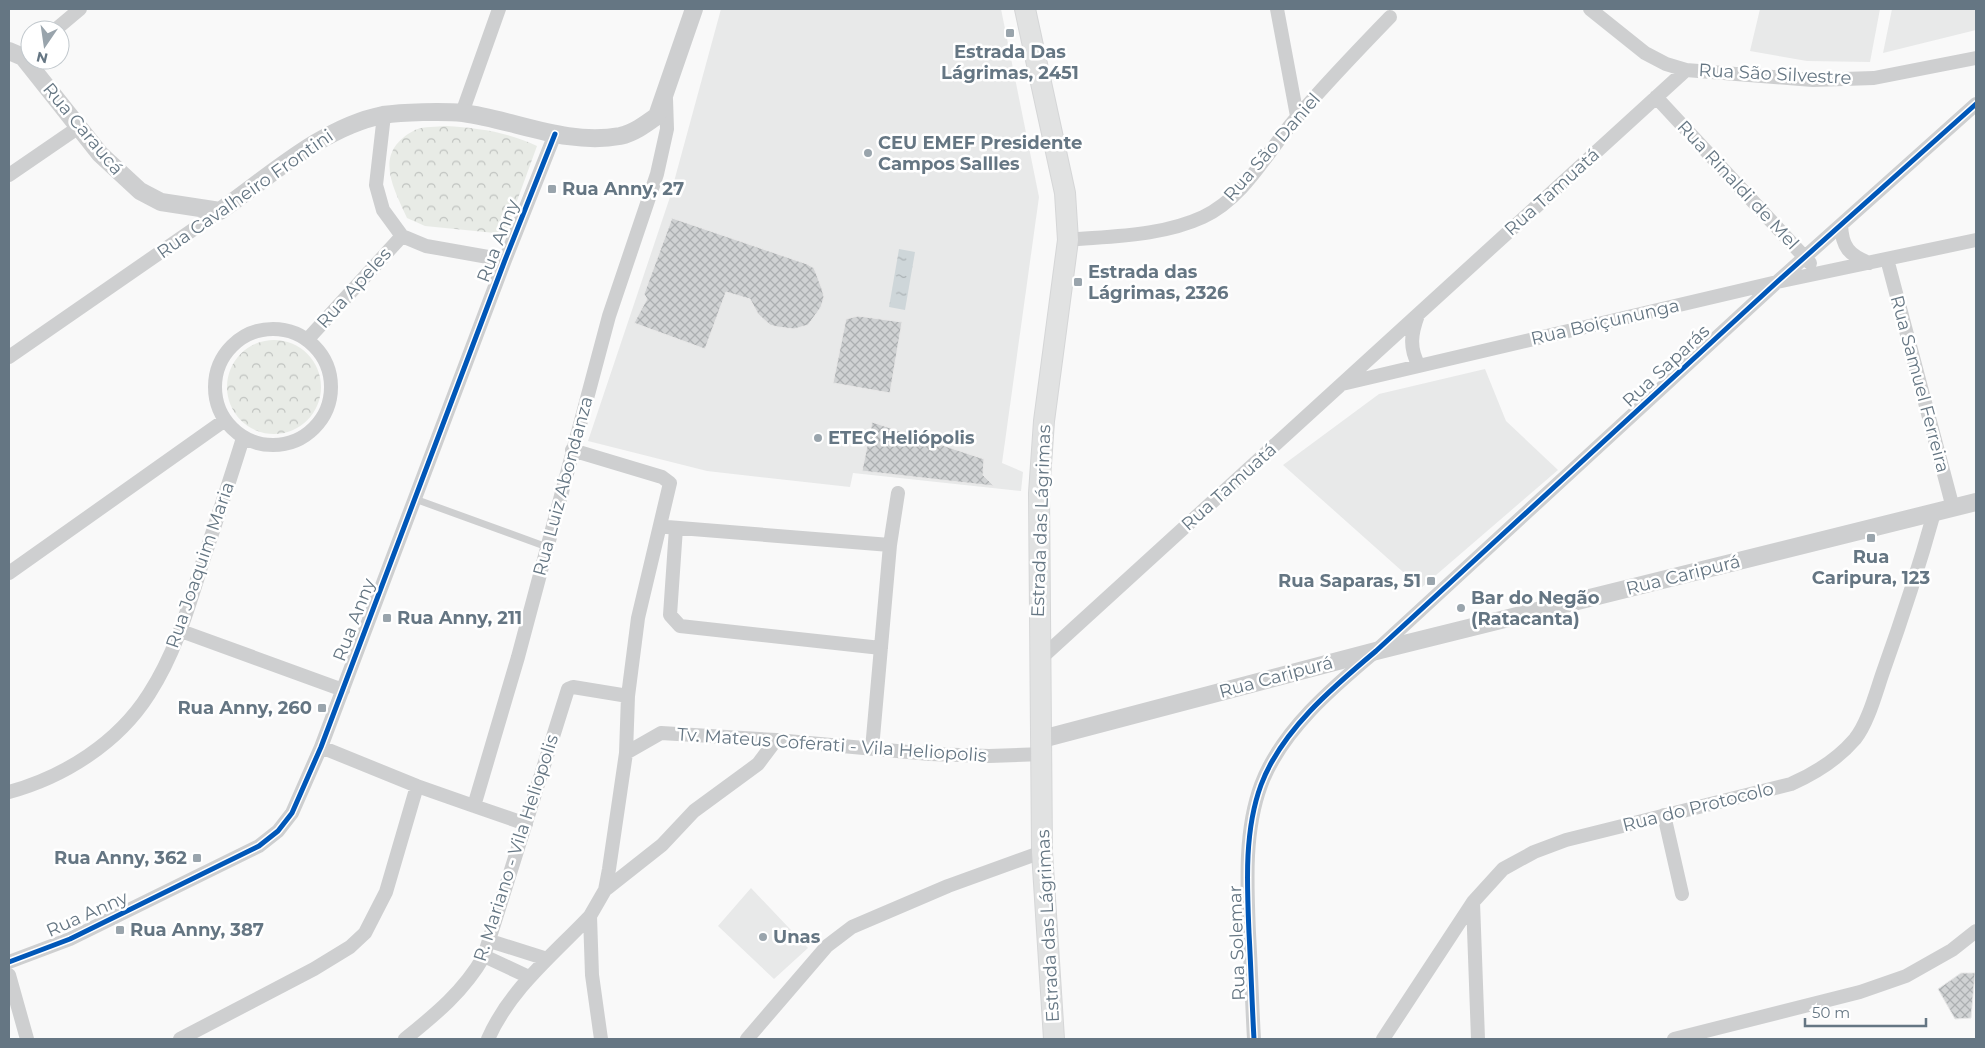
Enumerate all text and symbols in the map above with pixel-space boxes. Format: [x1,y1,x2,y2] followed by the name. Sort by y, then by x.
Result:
[20,20,70,70] north arrow
[1004,27,1016,39] marker: Estrada Das Lágrimas, 2451
[941,41,1079,84] place label: Estrada Das Lágrimas, 2451
[35,48,50,68] text: N
[1698,59,1852,89] street label: Rua São Silvestre
[38,78,128,180] street label: Rua Caraucá
[1219,88,1325,206] street label: Rua São Daniel
[1673,116,1803,254] street label: Rua Rinaldi de Mel
[153,125,337,263] street label: Rua Cavalheiro Frontini
[878,132,1082,175] place label: CEU EMEF Presidente Campos Sallles
[1500,144,1604,240] street label: Rua Tamuatá
[862,147,874,159] marker: CEU EMEF Presidente Campos Sallles
[562,178,684,200] place label: Rua Anny, 27
[546,183,558,195] marker: Rua Anny, 27
[472,196,524,286] street label: Rua Anny
[312,243,396,333] street label: Rua Apeles
[1088,261,1229,304] place label: Estrada das Lágrimas, 2326
[1072,276,1084,288] marker: Estrada das Lágrimas, 2326
[1886,293,1954,475] street label: Rua Samuel Ferreira
[1529,294,1681,350] street label: Rua Boiçununga
[1618,320,1714,412] street label: Rua Saparás
[528,394,598,578] street label: Rua Luiz Abondanza
[1027,424,1055,618] street label: Estrada das Lágrimas
[828,427,975,449] place label: ETEC Heliópolis
[812,432,824,444] marker: ETEC Heliópolis
[1177,439,1281,535] street label: Rua Tamuatá
[161,479,239,651] street label: Rua Joaquim Maria
[1865,532,1877,544] marker: Rua Caripura, 123
[1812,546,1930,589] place label: Rua Caripura, 123
[1624,550,1742,600] street label: Rua Caripurá
[1278,570,1421,592] place label: Rua Saparas, 51
[328,575,380,665] street label: Rua Anny
[1425,575,1437,587] marker: Rua Saparas, 51
[1471,587,1600,630] place label: Bar do Negão (Ratacanta)
[1455,602,1467,614] marker: Bar do Negão (Ratacanta)
[397,607,522,629] place label: Rua Anny, 211
[381,612,393,624] marker: Rua Anny, 211
[1217,651,1335,703] street label: Rua Caripurá
[177,697,312,719] place label: Rua Anny, 260
[316,702,328,714] marker: Rua Anny, 260
[676,723,988,767] street label: Tv. Mateus Coferati - Vila Heliopolis
[469,732,563,964] street label: R. Mariano - Vila Heliopolis
[1620,778,1776,836] street label: Rua do Protocolo
[1032,829,1064,1023] street label: Estrada das Lágrimas
[54,847,187,869] place label: Rua Anny, 362
[191,852,203,864] marker: Rua Anny, 362
[1224,885,1250,1001] street label: Rua Solemar
[43,886,131,942] street label: Rua Anny
[130,919,264,941] place label: Rua Anny, 387
[114,924,126,936] marker: Rua Anny, 387
[773,926,821,948] place label: Unas
[757,931,769,943] marker: Unas
[1805,996,1926,1028] scale bar
[1812,1003,1850,1022] text: 50 m

